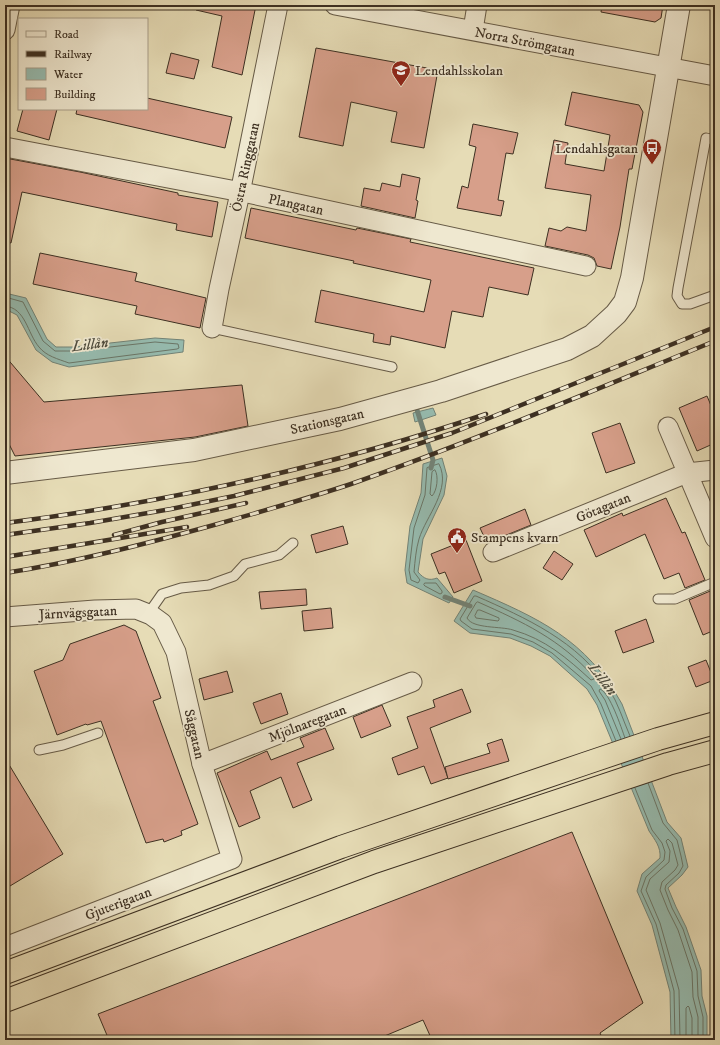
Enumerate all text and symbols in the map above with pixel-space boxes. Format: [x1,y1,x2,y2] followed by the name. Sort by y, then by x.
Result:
[18,18,148,110] legend
[473,23,577,61] street label: Norra Strömgatan
[54,27,79,42] text: Road
[54,47,92,62] text: Railway
[390,59,412,87] school or university icon: Lendahlsskolan
[415,62,504,80] place label: Lendahlsskolan
[53,67,83,82] text: Water
[54,87,95,102] text: Building
[228,120,264,213] street label: Östra Ringgatan
[641,137,663,165] bus stop icon: Lendahlsgatan
[555,140,639,158] place label: Lendahlsgatan
[267,190,326,220] street label: Plangatan
[70,333,110,356] water label: Lillån
[289,405,367,439] street label: Stationsgatan
[573,489,634,527] street label: Götagatan
[446,526,468,554] public building icon: Stampens kvarn
[471,529,559,547] place label: Stampens kvarn
[37,602,118,624] street label: Järnvägsgatan
[583,658,621,700] water label: Lillån
[266,701,349,747] street label: Mjölnaregatan
[180,708,209,762] street label: Såggatan
[83,883,155,925] street label: Gjuterigatan

